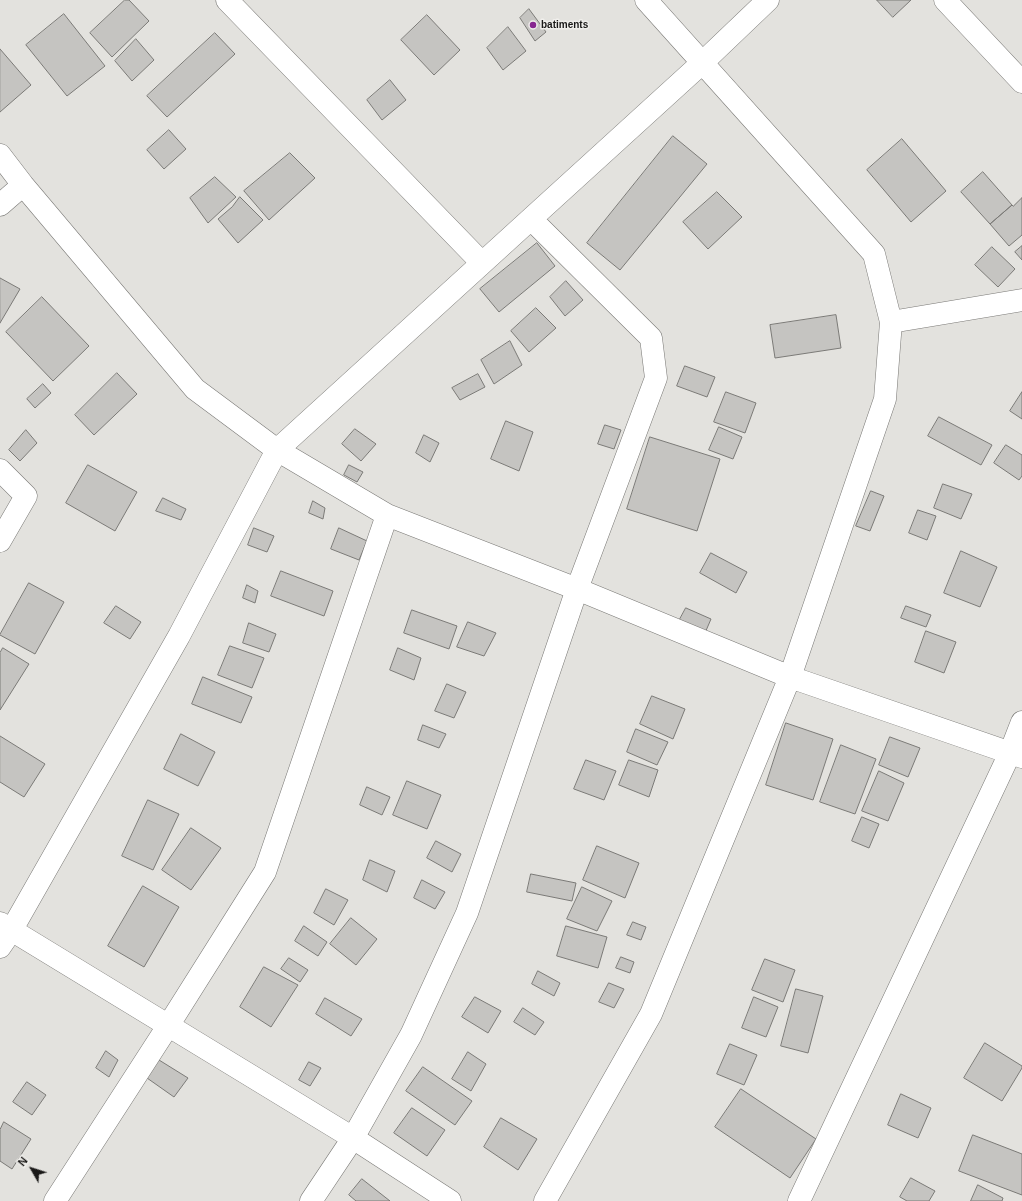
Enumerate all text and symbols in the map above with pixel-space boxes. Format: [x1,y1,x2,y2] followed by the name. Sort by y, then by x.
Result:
[541,19,588,31] place label: batiments
[528,20,538,30] marker: batiments
[12,1149,52,1189] north arrow
[16,1155,30,1168] text: N

